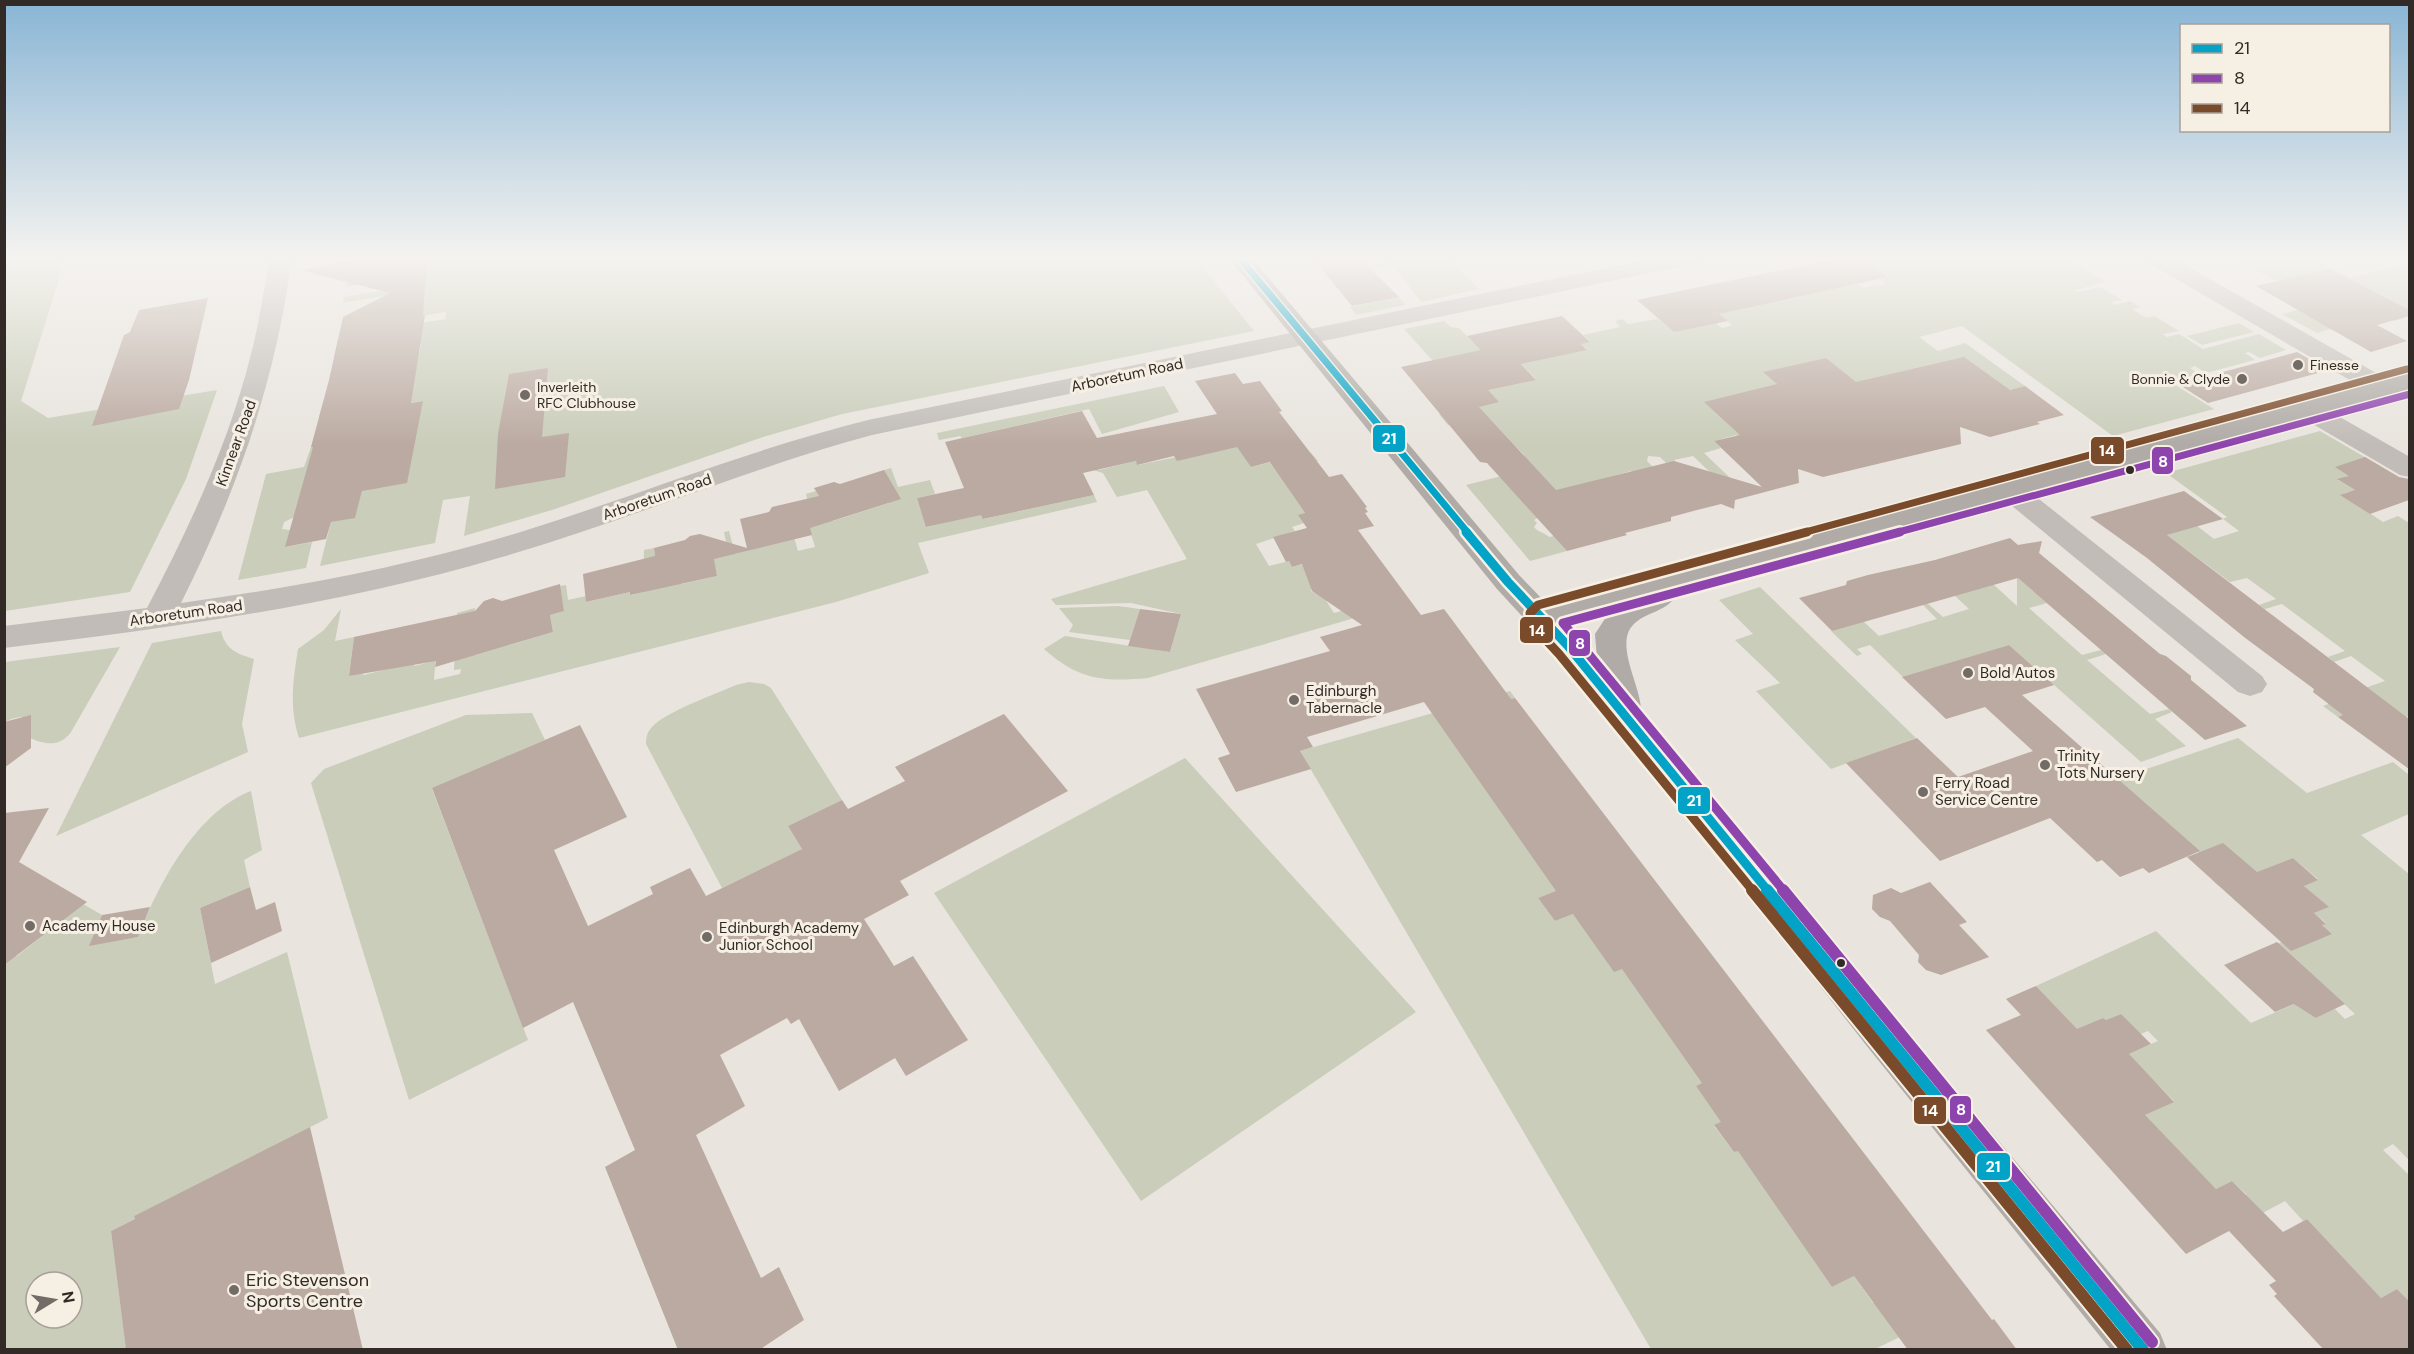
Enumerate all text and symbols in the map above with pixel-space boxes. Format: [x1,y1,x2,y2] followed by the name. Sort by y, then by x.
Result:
[2180,24,2390,132] legend
[2234,36,2250,60] text: 21
[2234,66,2245,90] text: 8
[2234,96,2251,120] text: 14
[1069,353,1185,397] street label: Arboretum Road
[2310,356,2359,374] place label: Finesse
[2291,358,2305,372] marker: Finesse
[2131,370,2230,388] place label: Bonnie & Clyde
[2235,372,2249,386] marker: Bonnie & Clyde
[537,378,636,412] place label: Inverleith RFC Clubhouse
[518,388,532,402] marker: Inverleith RFC Clubhouse
[211,397,261,489] street label: Kinnear Road
[1372,424,1406,453] line badge: 21
[1381,428,1397,449] text: 21
[2090,436,2125,465] line badge: 14
[2099,440,2115,461] text: 14
[2151,446,2174,475] line badge: 8
[2158,451,2168,472] text: 8
[2124,464,2136,476] unlabelled marker
[600,469,714,525] street label: Arboretum Road
[128,595,244,631] street label: Arboretum Road
[1519,616,1554,644] line badge: 14
[1529,620,1545,641] text: 14
[1568,629,1591,657] line badge: 8
[1575,633,1585,654] text: 8
[1980,663,2055,683] place label: Bold Autos
[1961,666,1975,680] marker: Bold Autos
[1306,681,1382,718] place label: Edinburgh Tabernacle
[1287,693,1301,707] marker: Edinburgh Tabernacle
[2057,746,2145,783] place label: Trinity Tots Nursery
[2038,758,2052,772] marker: Trinity Tots Nursery
[1935,773,2038,810] place label: Ferry Road Service Centre
[1916,785,1930,799] marker: Ferry Road Service Centre
[1677,786,1711,815] line badge: 21
[1686,790,1702,811] text: 21
[42,916,155,936] place label: Academy House
[719,918,860,955] place label: Edinburgh Academy Junior School
[23,919,37,933] marker: Academy House
[700,930,714,944] marker: Edinburgh Academy Junior School
[1835,957,1847,969] unlabelled marker
[1949,1095,1972,1124] line badge: 8
[1913,1096,1947,1125] line badge: 14
[1956,1099,1966,1120] text: 8
[1922,1100,1938,1121] text: 14
[1976,1152,2011,1181] line badge: 21
[1985,1156,2001,1177] text: 21
[246,1268,369,1313] place label: Eric Stevenson Sports Centre
[24,1270,84,1330] north arrow
[227,1283,241,1297] marker: Eric Stevenson Sports Centre
[57,1290,80,1305] text: N

